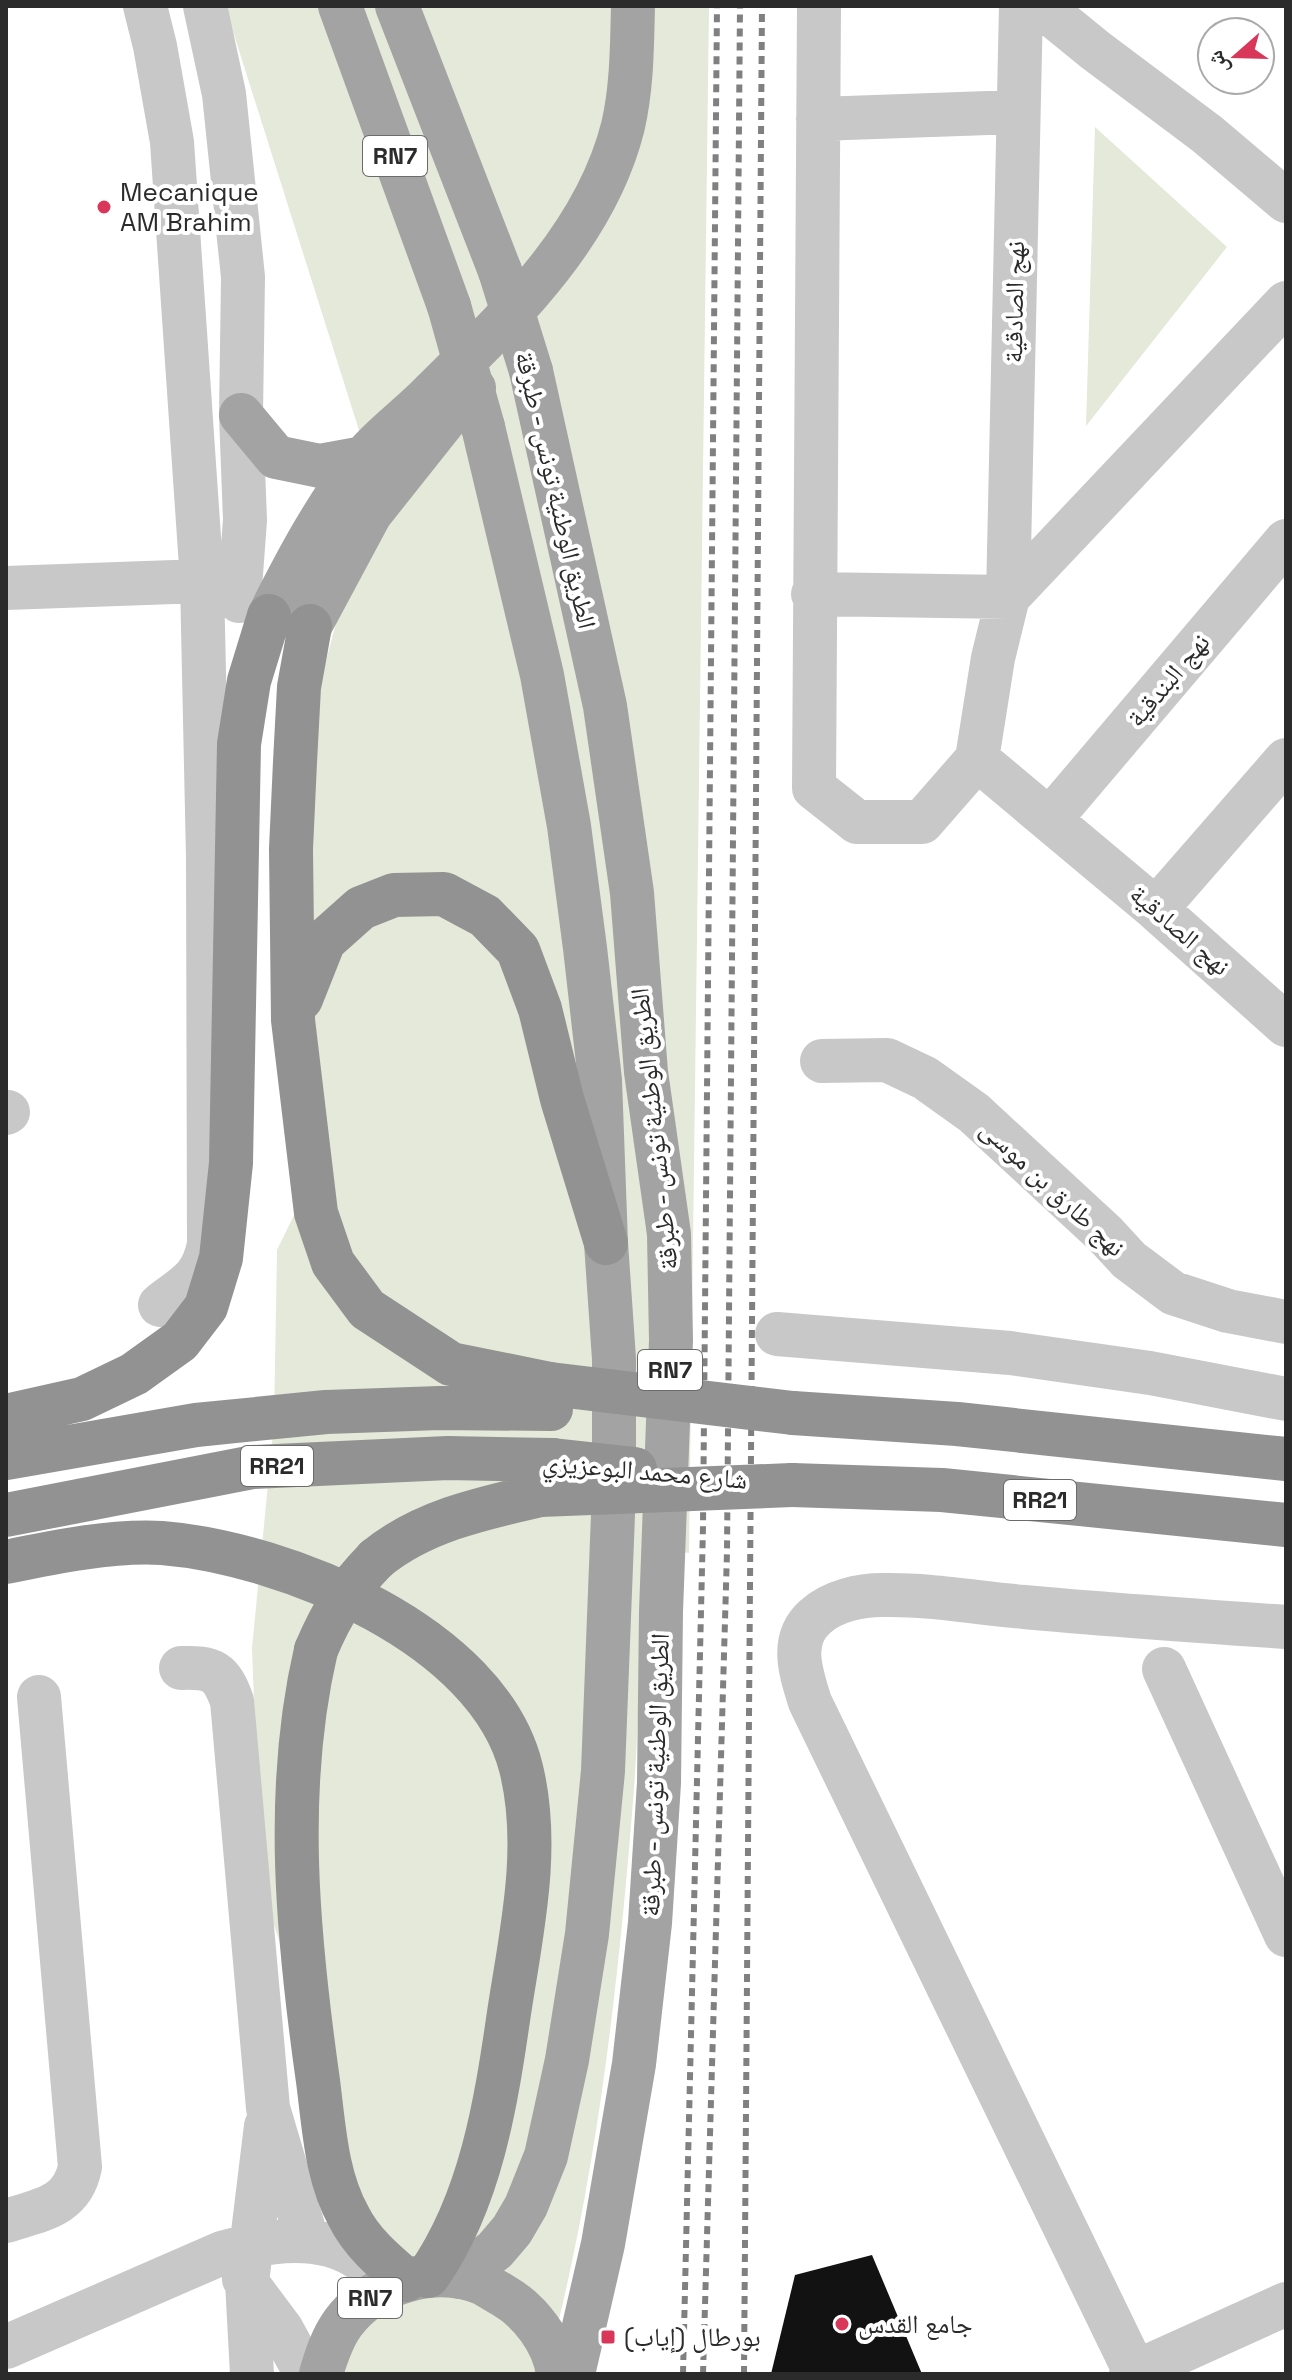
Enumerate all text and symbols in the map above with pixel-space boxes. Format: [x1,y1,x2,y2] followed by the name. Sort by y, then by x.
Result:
[1196,16,1276,96] north arrow
[1200,47,1234,79] text: ش
[363,136,427,176] road number: RN7
[120,175,259,239] place label: Mecanique AM Brahim
[95,198,113,216] marker: Mecanique AM Brahim
[996,241,1032,363] street label: نهج الصادقية
[508,348,604,632] street label: الطريق الوطنية تونس - طبرقة
[1119,626,1217,734] street label: نهج البندقية
[1123,877,1237,983] street label: نهج الصادقية
[622,986,686,1272] street label: الطريق الوطنية تونس - طبرقة
[973,1112,1133,1264] street label: نهج طارق بن موسى
[638,1350,702,1390] road number: RN7
[541,1445,749,1500] street label: شارع محمد البوعزيزي
[241,1446,313,1486] road number: RR21
[1004,1480,1076,1520] road number: RR21
[633,1633,677,1917] street label: الطريق الوطنية تونس - طبرقة
[338,2278,402,2318] road number: RN7
[858,2307,972,2341] place label: جامع القدس
[833,2315,851,2333] marker: جامع القدس
[624,2320,761,2354] place label: بورطال (إياب)
[599,2328,617,2346] marker: بورطال (إياب)

